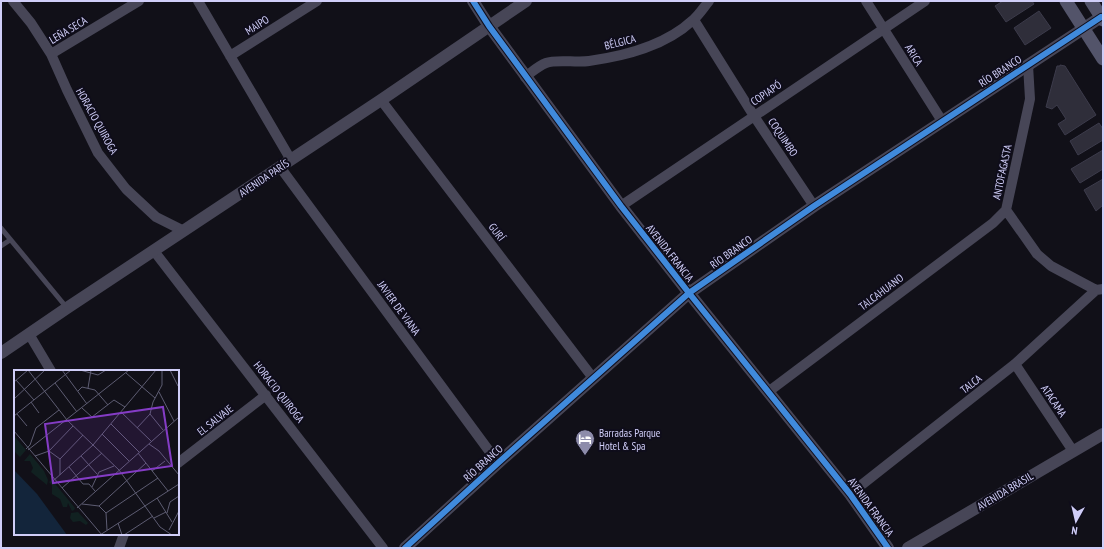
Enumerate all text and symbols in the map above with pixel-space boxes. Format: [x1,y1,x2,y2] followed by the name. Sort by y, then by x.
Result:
[242,12,272,38] street label: MAIPO
[46,13,90,47] street label: LEÑA SECA
[603,31,638,53] street label: BÉLGICA
[902,42,926,69] street label: ARICA
[976,52,1024,90] street label: RÍO BRANCO
[748,78,784,108] street label: COPIAPÓ
[73,85,121,157] street label: HORACIO QUIROGA
[765,115,801,159] street label: COQUIMBO
[989,142,1015,201] street label: ANTOFAGASTA
[236,156,292,200] street label: AVENIDA PARÍS
[486,220,509,244] street label: GURÍ
[643,221,697,285] street label: AVENIDA FRANCIA
[707,232,755,272] street label: RÍO BRANCO
[856,271,906,313] street label: TALCAHUANO
[374,277,424,339] street label: JAVIER DE VIANA
[251,359,308,426] street label: HORACIO QUIROGA
[14,370,179,535] inset map
[957,371,985,397] street label: TALCA
[1038,382,1070,421] street label: ATACAMA
[194,401,236,438] street label: EL SALVAJE
[599,426,661,453] place label: Barradas Parque Hotel & Spa
[574,428,596,456] hotel icon: Barradas Parque Hotel & Spa
[460,442,506,484] street label: RÍO BRANCO
[974,469,1036,513] street label: AVENIDA BRASIL
[845,475,897,540] street label: AVENIDA FRANCIA
[1056,501,1096,541] north arrow
[1071,524,1079,538] text: N

